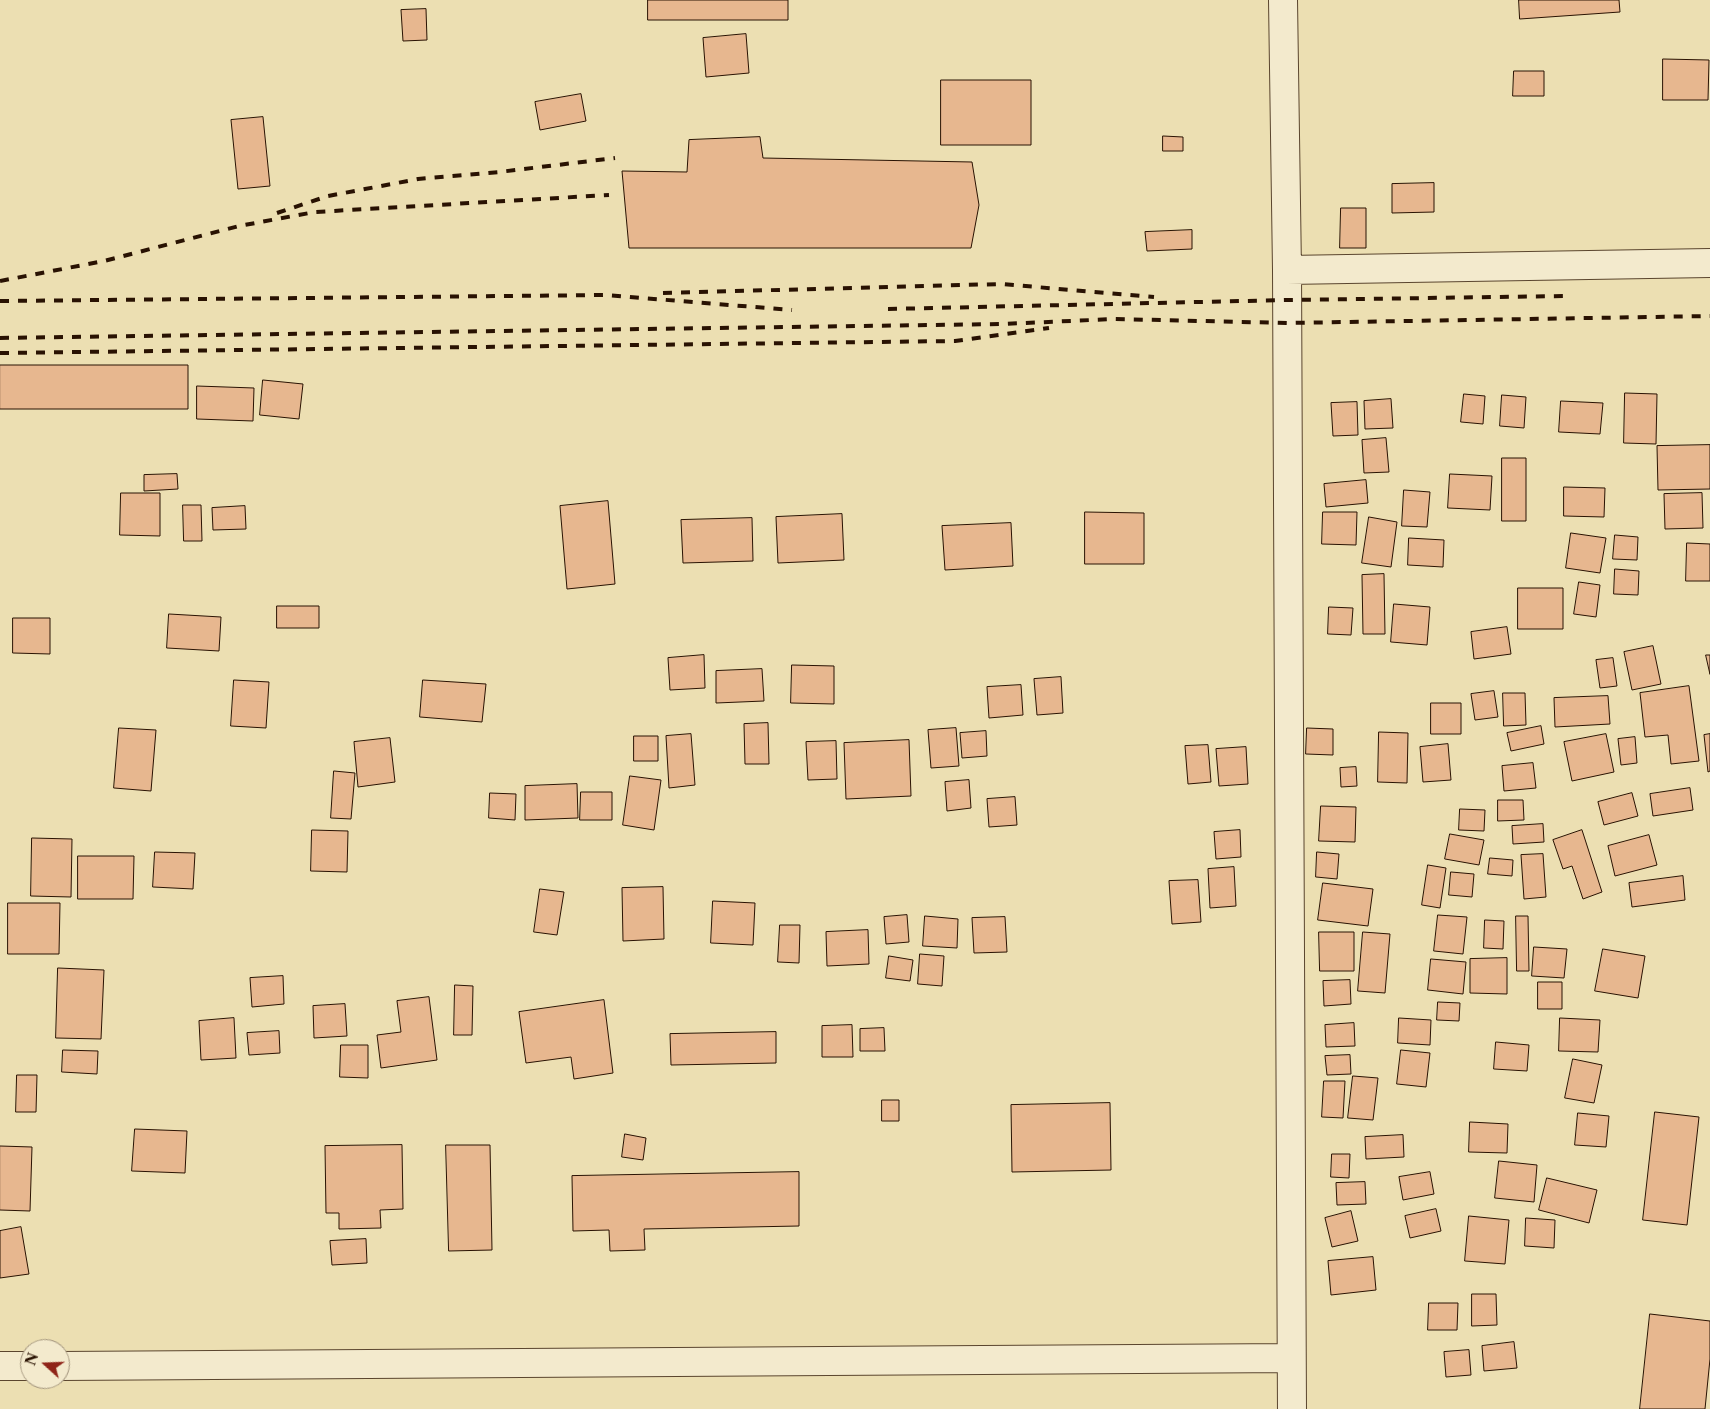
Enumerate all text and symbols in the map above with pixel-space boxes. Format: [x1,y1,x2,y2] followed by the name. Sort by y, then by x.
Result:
[20,1339,70,1389] north arrow
[21,1350,42,1368] text: N

